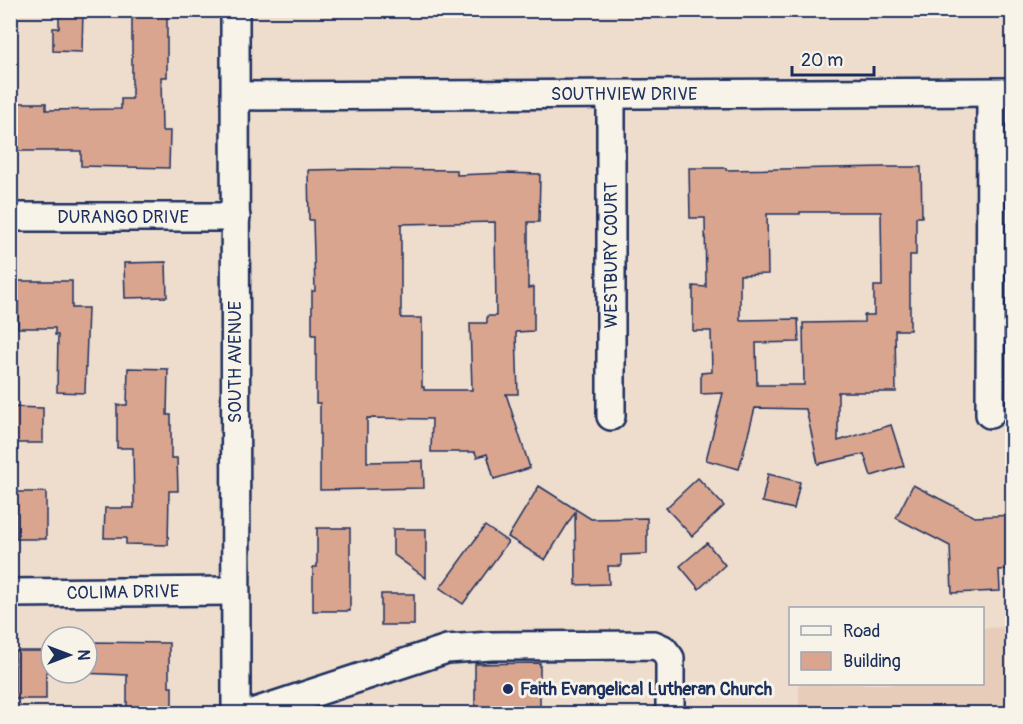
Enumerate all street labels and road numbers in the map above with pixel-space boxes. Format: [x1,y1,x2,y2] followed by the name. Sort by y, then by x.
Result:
[551,83,697,106] street label: SOUTHVIEW DRIVE
[600,182,623,328] street label: WESTBURY COURT
[57,206,189,229] street label: DURANGO DRIVE
[224,301,247,423] street label: SOUTH AVENUE
[67,580,179,605] street label: COLIMA DRIVE

